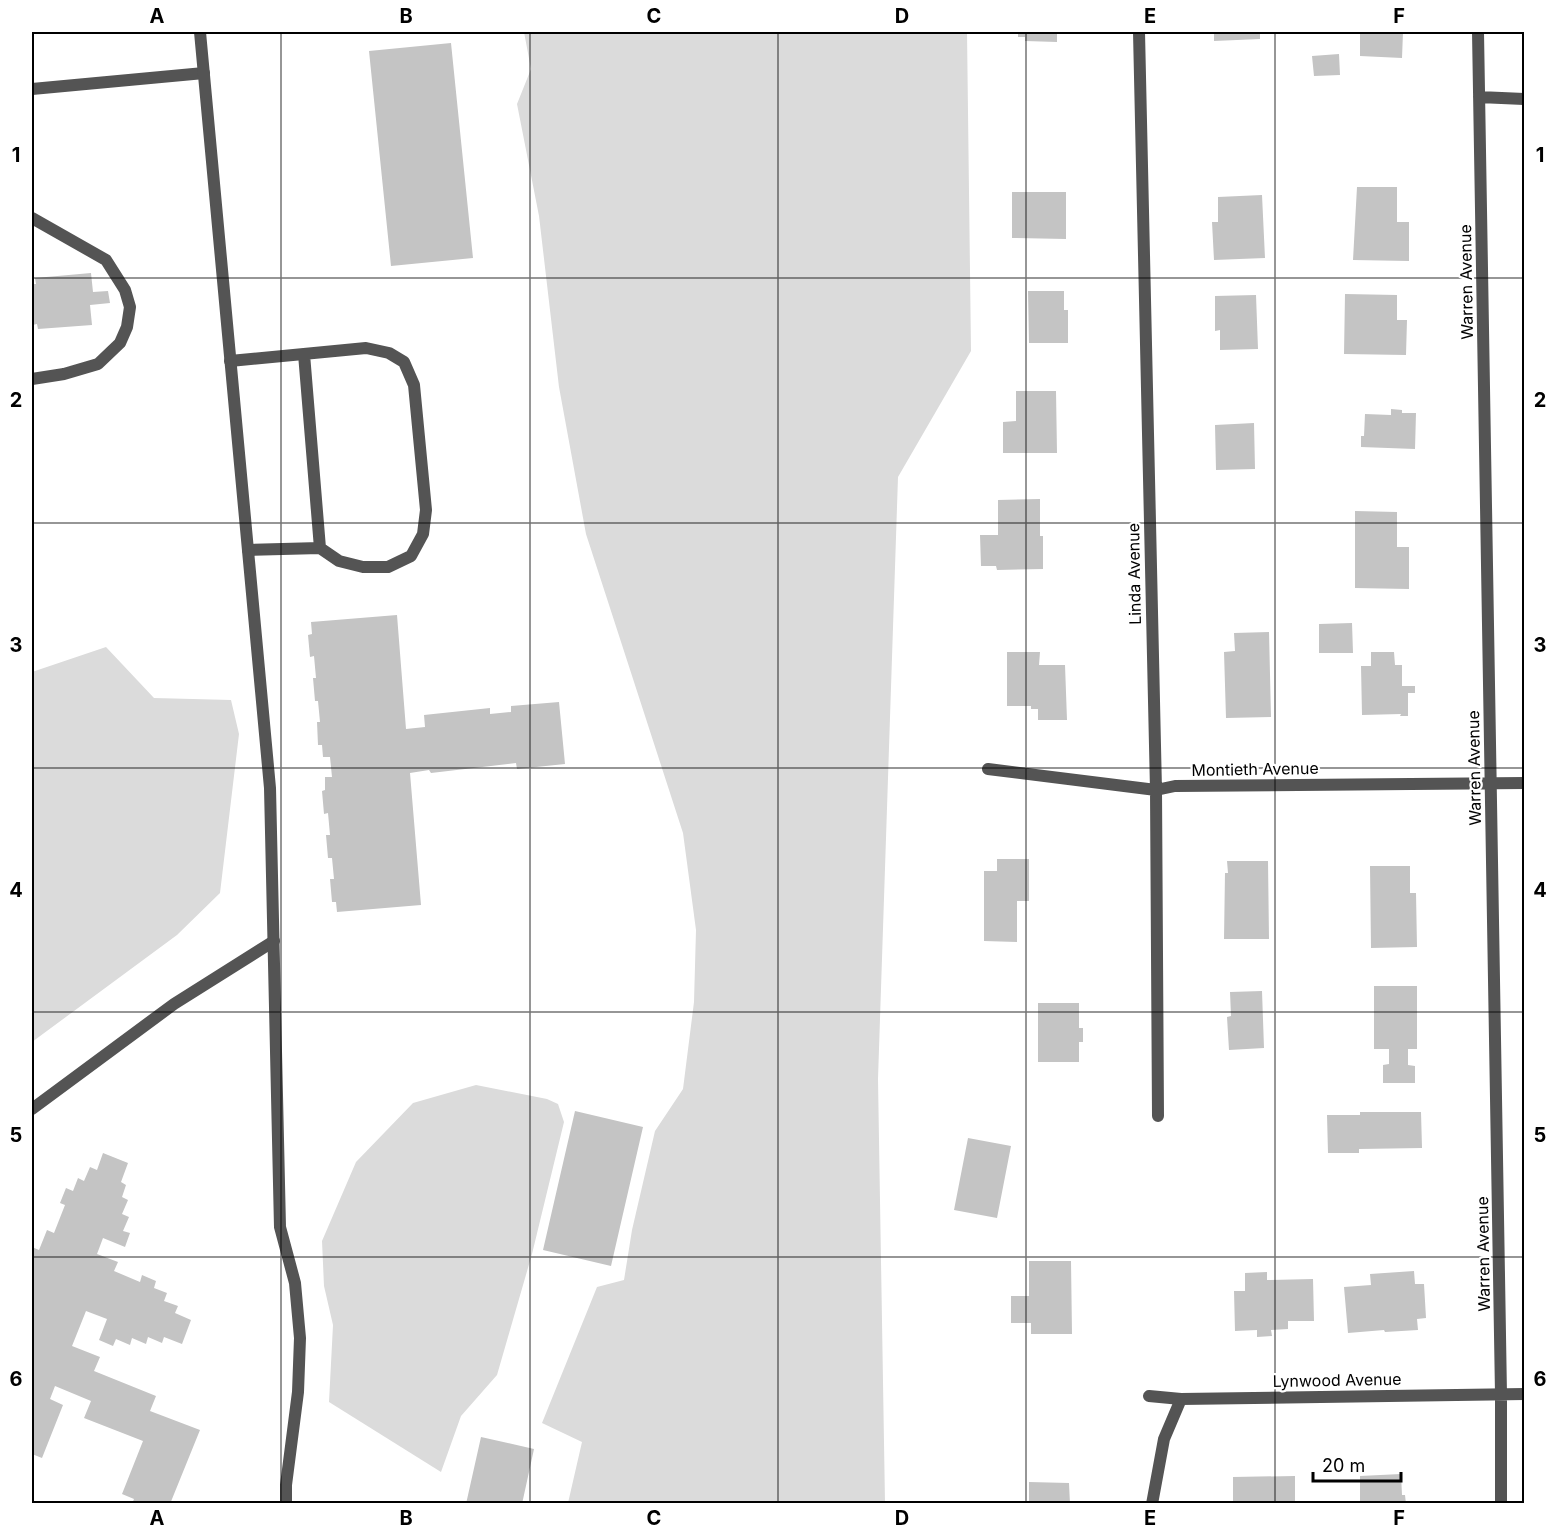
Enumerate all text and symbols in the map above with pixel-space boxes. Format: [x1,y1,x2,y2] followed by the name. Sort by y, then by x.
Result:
[150,4,165,28] text: A
[399,4,413,28] text: B
[647,4,661,28] text: C
[895,4,909,28] text: D
[1144,4,1156,28] text: E
[1393,4,1405,28] text: F
[12,143,20,167] text: 1
[1536,143,1544,167] text: 1
[1455,224,1477,340] street label: Warren Avenue
[10,388,22,412] text: 2
[1534,388,1546,412] text: 2
[1123,523,1145,625] street label: Linda Avenue
[10,633,22,657] text: 3
[1534,633,1546,657] text: 3
[1463,710,1485,826] street label: Warren Avenue
[1191,758,1319,780] street label: Montieth Avenue
[9,878,23,902] text: 4
[1533,878,1547,902] text: 4
[10,1123,22,1147] text: 5
[1534,1123,1546,1147] text: 5
[1472,1196,1494,1312] street label: Warren Avenue
[10,1367,23,1391] text: 6
[1534,1367,1547,1391] text: 6
[1272,1369,1402,1391] street label: Lynwood Avenue
[1313,1445,1402,1483] scale bar
[1322,1455,1365,1476] text: 20 m
[150,1506,165,1530] text: A
[399,1506,413,1530] text: B
[647,1506,661,1530] text: C
[895,1506,909,1530] text: D
[1144,1506,1156,1530] text: E
[1393,1506,1405,1530] text: F

